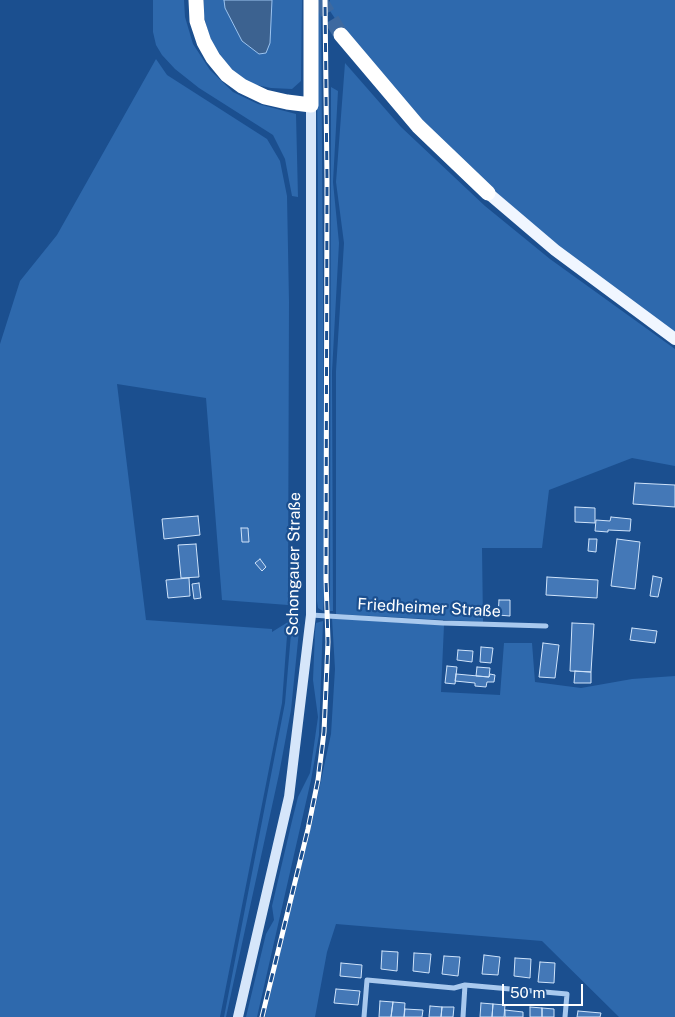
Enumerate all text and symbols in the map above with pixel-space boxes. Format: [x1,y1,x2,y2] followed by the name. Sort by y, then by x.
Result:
[283,492,305,636] street label: Schongauer Straße
[357,595,501,621] street label: Friedheimer Straße
[505,974,586,1006] scale bar
[510,984,545,1001] text: 50 m

